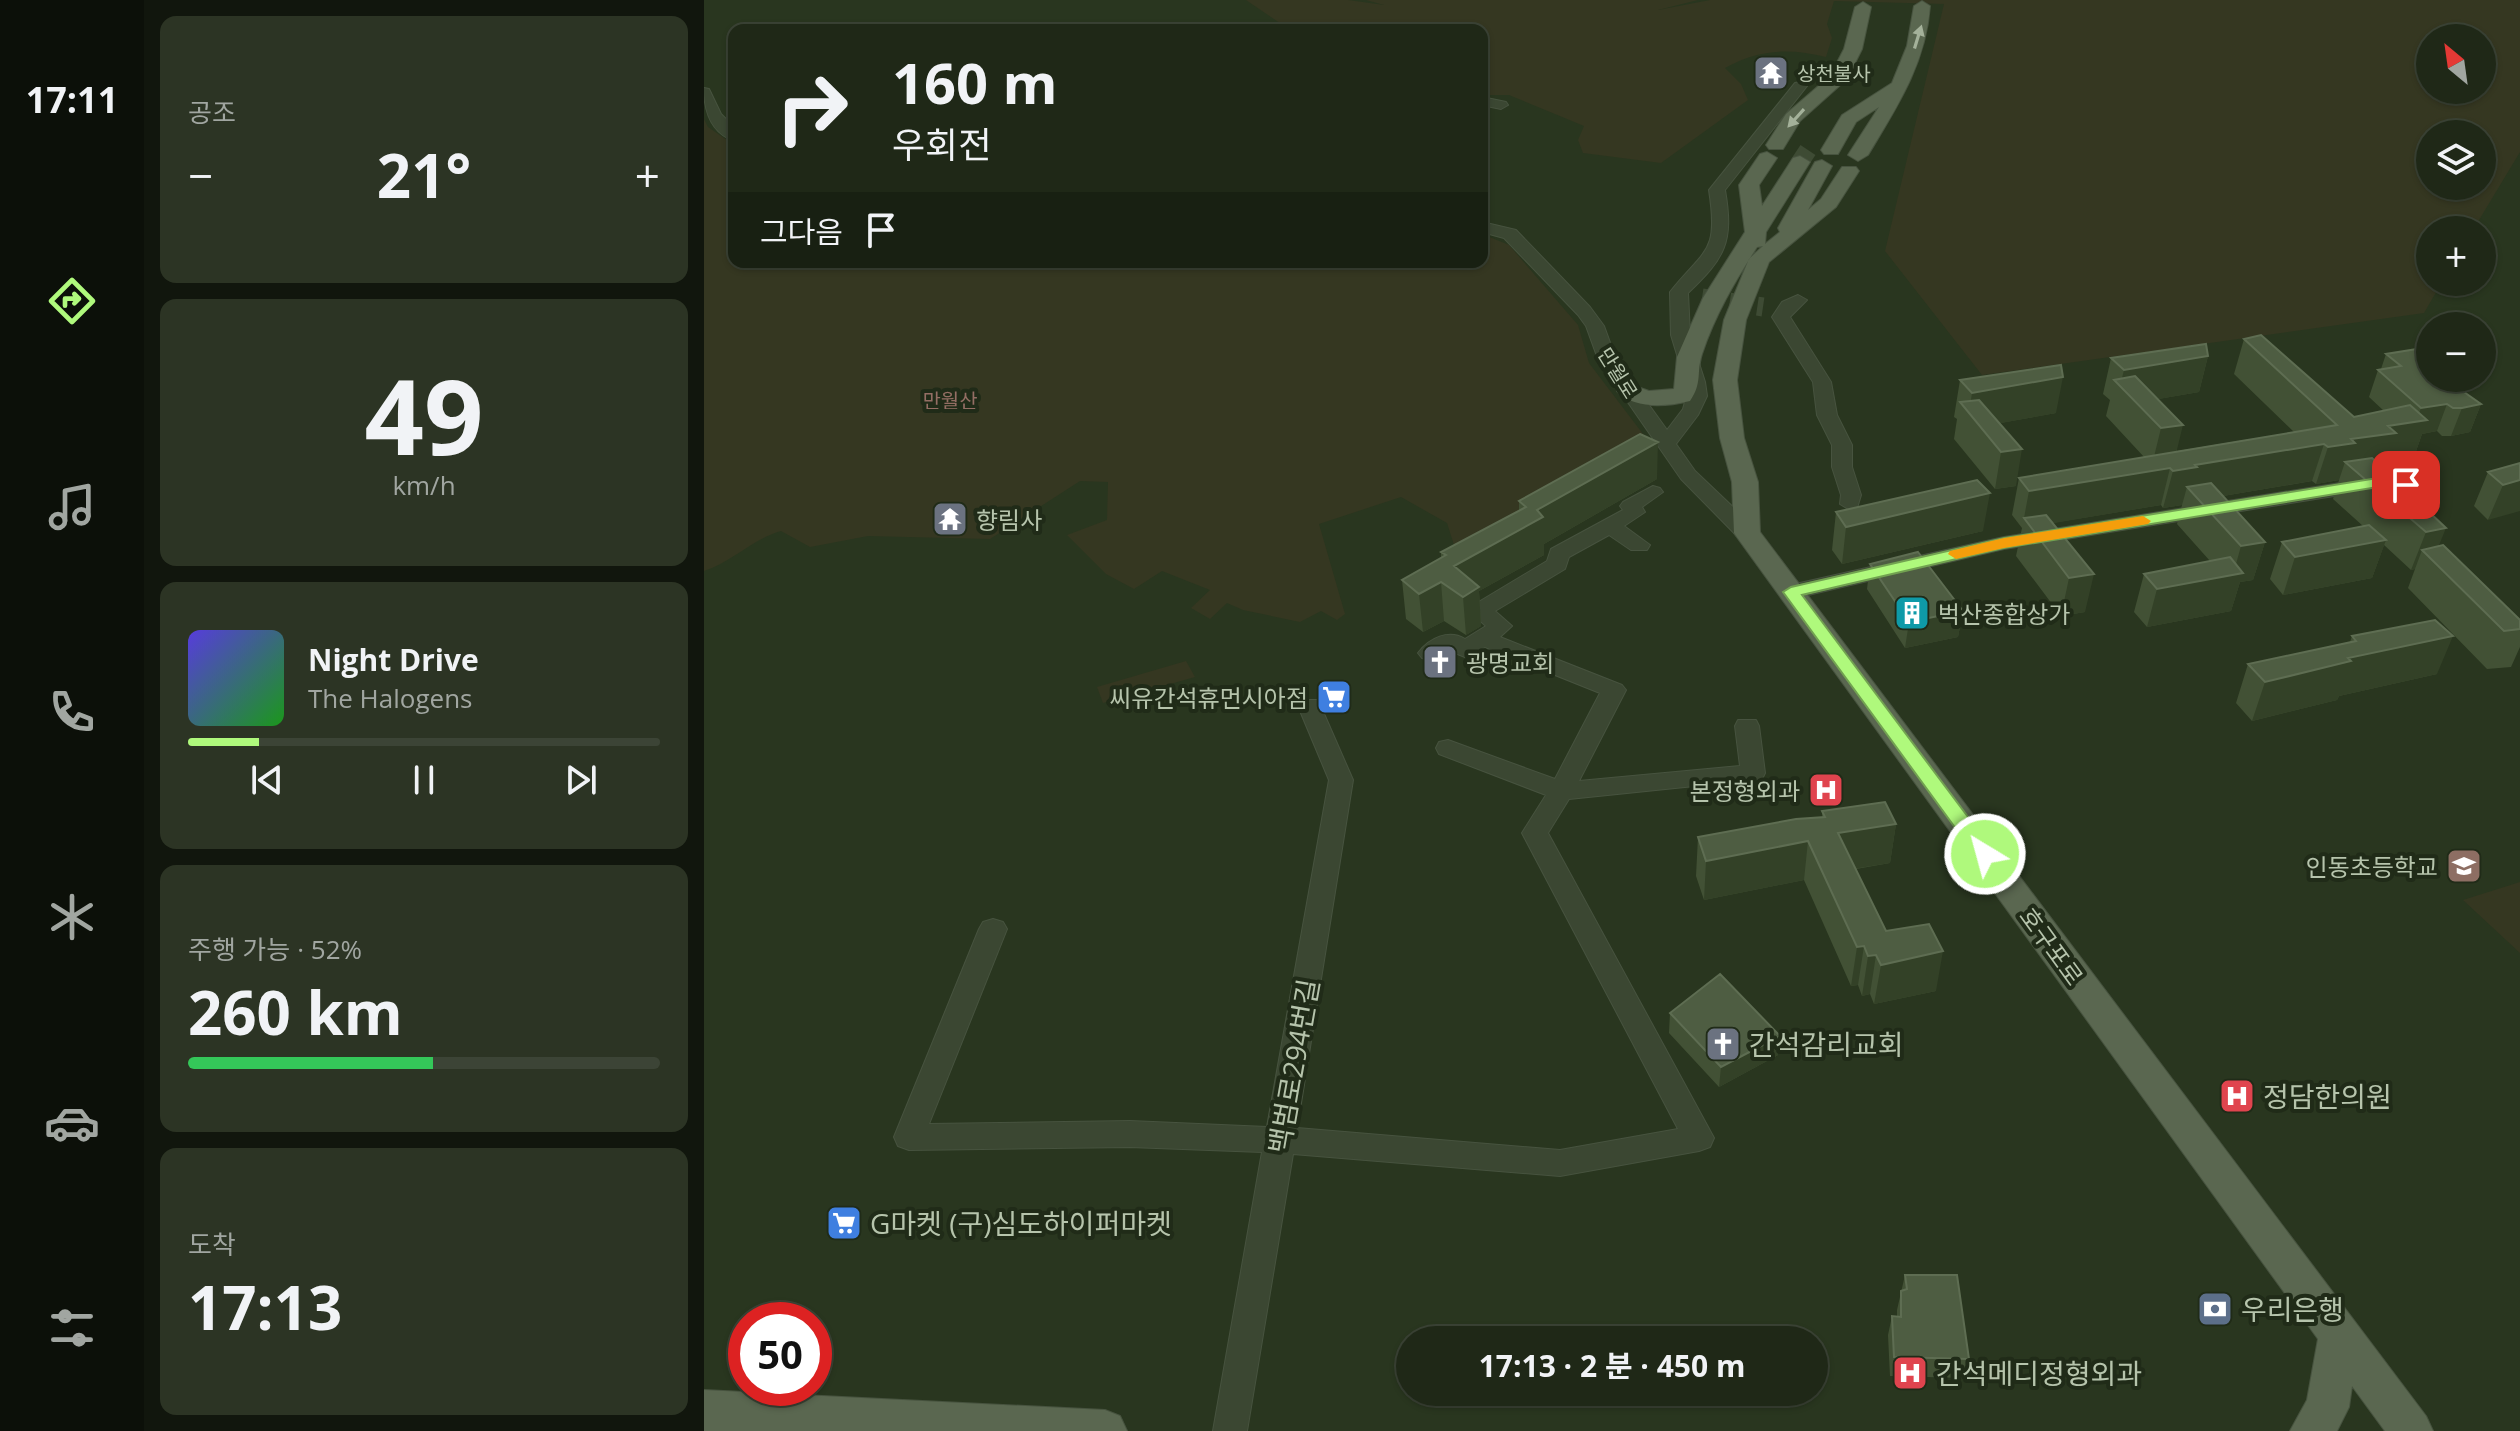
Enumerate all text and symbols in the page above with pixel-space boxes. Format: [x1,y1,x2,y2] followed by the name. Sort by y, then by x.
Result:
[1912,24,1925,48] one-way arrow
[2416,24,2496,104] north arrow
[2416,24,2496,392] map controls
[892,44,1058,120] text: 160 m
[1752,54,1790,92] temple icon: 상천불사
[760,56,864,160] icon: right
[1797,60,1871,87] place label: 상천불사
[26,75,118,124] text: 17:11
[188,94,236,130] text: 공조
[1787,108,1805,128] one-way arrow
[892,120,991,169] text: 우회전
[2416,120,2496,200] button: layers
[377,134,471,216] text: 21°
[188,145,213,205] text: −
[635,145,660,205] text: +
[859,208,903,252] icon: arrive
[760,211,843,252] text: 그다음
[2416,216,2496,296] button: +
[44,273,100,329] icon: directions
[2416,312,2496,392] button: −
[1592,342,1644,404] street label: 만월로
[365,344,483,485] text: 49
[922,387,978,414] park label: 만월산
[2372,451,2440,519] pin
[2384,463,2428,507] icon: arrive
[392,467,456,503] text: km/h
[44,479,100,535] icon: music
[931,500,969,538] temple icon: 향림사
[976,503,1042,536] place label: 향림사
[1893,594,1931,632] building icon: 벅산종합상가
[1938,597,2070,630] place label: 벅산종합상가
[308,639,479,680] text: Night Drive
[1421,643,1459,681] church icon: 광명교회
[1466,646,1554,679] place label: 광명교회
[1315,678,1353,716] supermarket icon: 씨유간석휴먼시아점
[308,680,473,716] text: The Halogens
[1109,681,1308,714] place label: 씨유간석휴먼시아점
[44,684,100,740] icon: phone
[245,758,289,802] icon: previous
[402,758,446,802] icon: pause
[559,758,603,802] icon: next
[1807,771,1845,809] hospital icon: 본정형외과
[1690,774,1800,807] place label: 본정형외과
[1943,812,2027,896] position arrow
[2445,847,2483,885] school or university icon: 인동초등학교
[2306,850,2438,883] place label: 인동초등학교
[44,889,100,945] icon: climate
[2013,901,2091,991] street label: 호구포로
[188,931,362,967] text: 주행 가능 · 52%
[188,971,403,1053] text: 260 km
[1259,976,1327,1156] street label: 백범로294번길
[1704,1025,1742,1063] church icon: 간석감리교회
[1749,1025,1904,1063] place label: 간석감리교회
[2218,1077,2256,1115] hospital icon: 정담한의원
[2263,1077,2392,1115] place label: 정담한의원
[44,1095,100,1151] icon: car
[825,1204,863,1242] supermarket icon: G마켓 (구)심도하이퍼마켓
[870,1204,1172,1242] place label: G마켓 (구)심도하이퍼마켓
[188,1226,236,1262] text: 도착
[188,1266,342,1348] text: 17:13
[2196,1290,2234,1328] bank icon: 우리은행
[2241,1290,2344,1328] place label: 우리은행
[44,1300,100,1356] icon: filters
[728,1302,832,1406] speed limit sign: 50
[1479,1345,1745,1386] text: 17:13 · 2 분 · 450 m
[1891,1354,1929,1392] hospital icon: 간석메디정형외과
[1936,1354,2142,1392] place label: 간석메디정형외과

